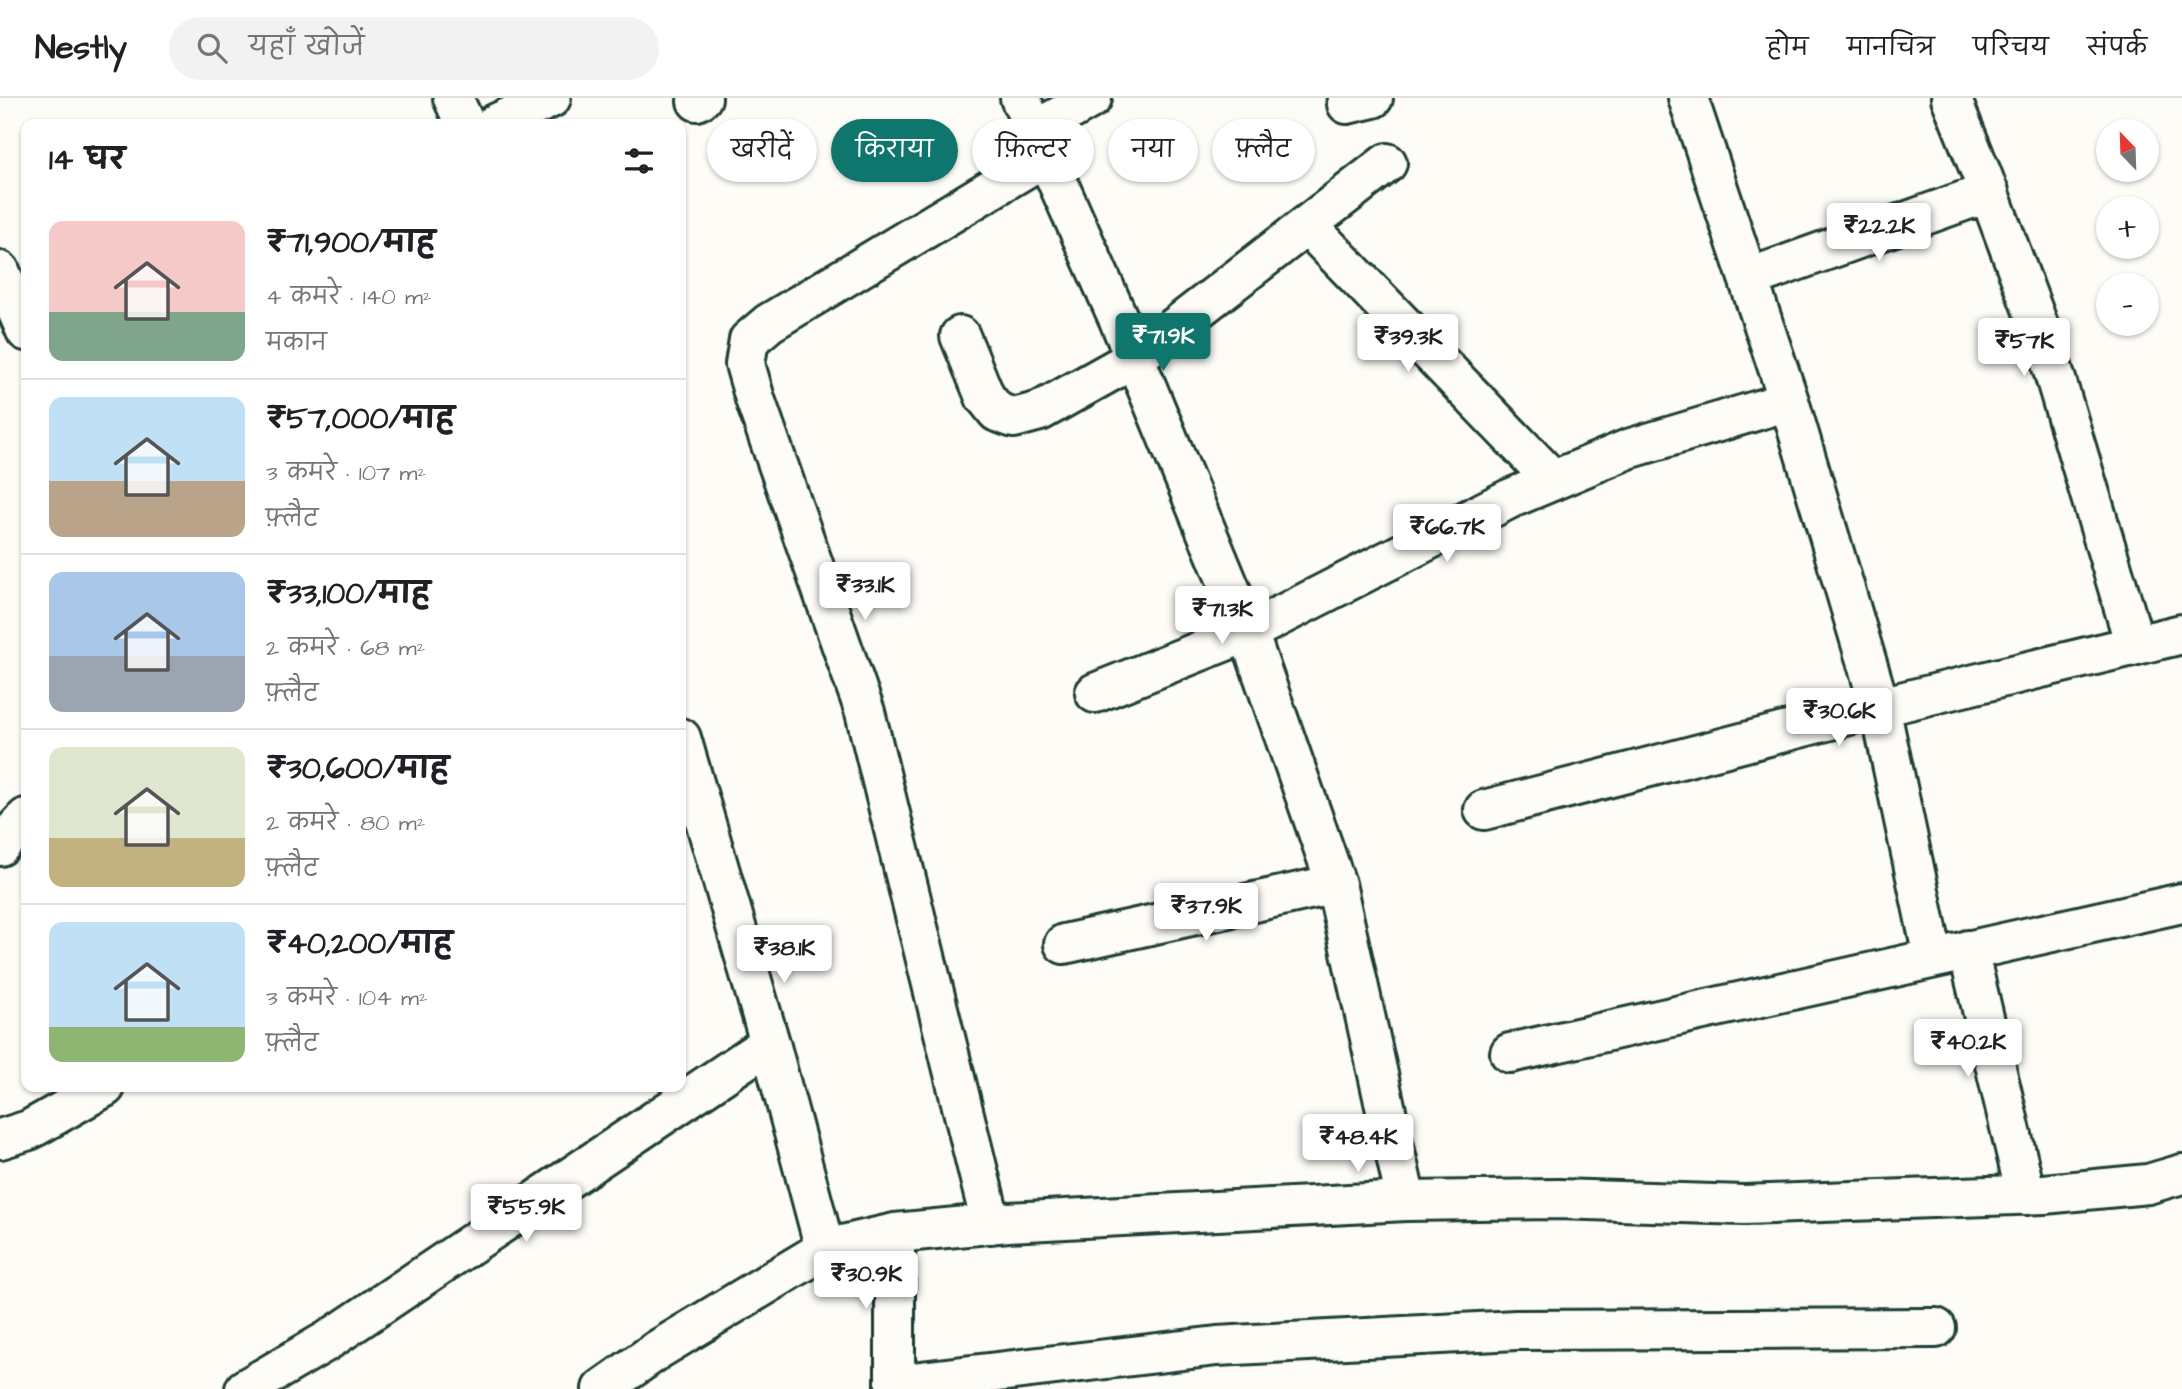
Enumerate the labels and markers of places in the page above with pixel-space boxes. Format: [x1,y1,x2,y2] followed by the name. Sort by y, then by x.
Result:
[1822,204,1936,263] pin: ₹22.2K
[1106,314,1220,373] pin: ₹71.9K
[1351,314,1465,374] pin: ₹39.3K
[1983,318,2065,378] pin: ₹57K
[1390,504,1504,564] pin: ₹66.7K
[808,562,922,622] pin: ₹33.1K
[1165,587,1279,646] pin: ₹71.3K
[1782,688,1896,748] pin: ₹30.6K
[1149,884,1263,943] pin: ₹37.9K
[727,926,841,985] pin: ₹38.1K
[1911,1020,2025,1079] pin: ₹40.2K
[1301,1114,1415,1174] pin: ₹48.4K
[469,1184,583,1244] pin: ₹55.9K
[809,1252,923,1311] pin: ₹30.9K

